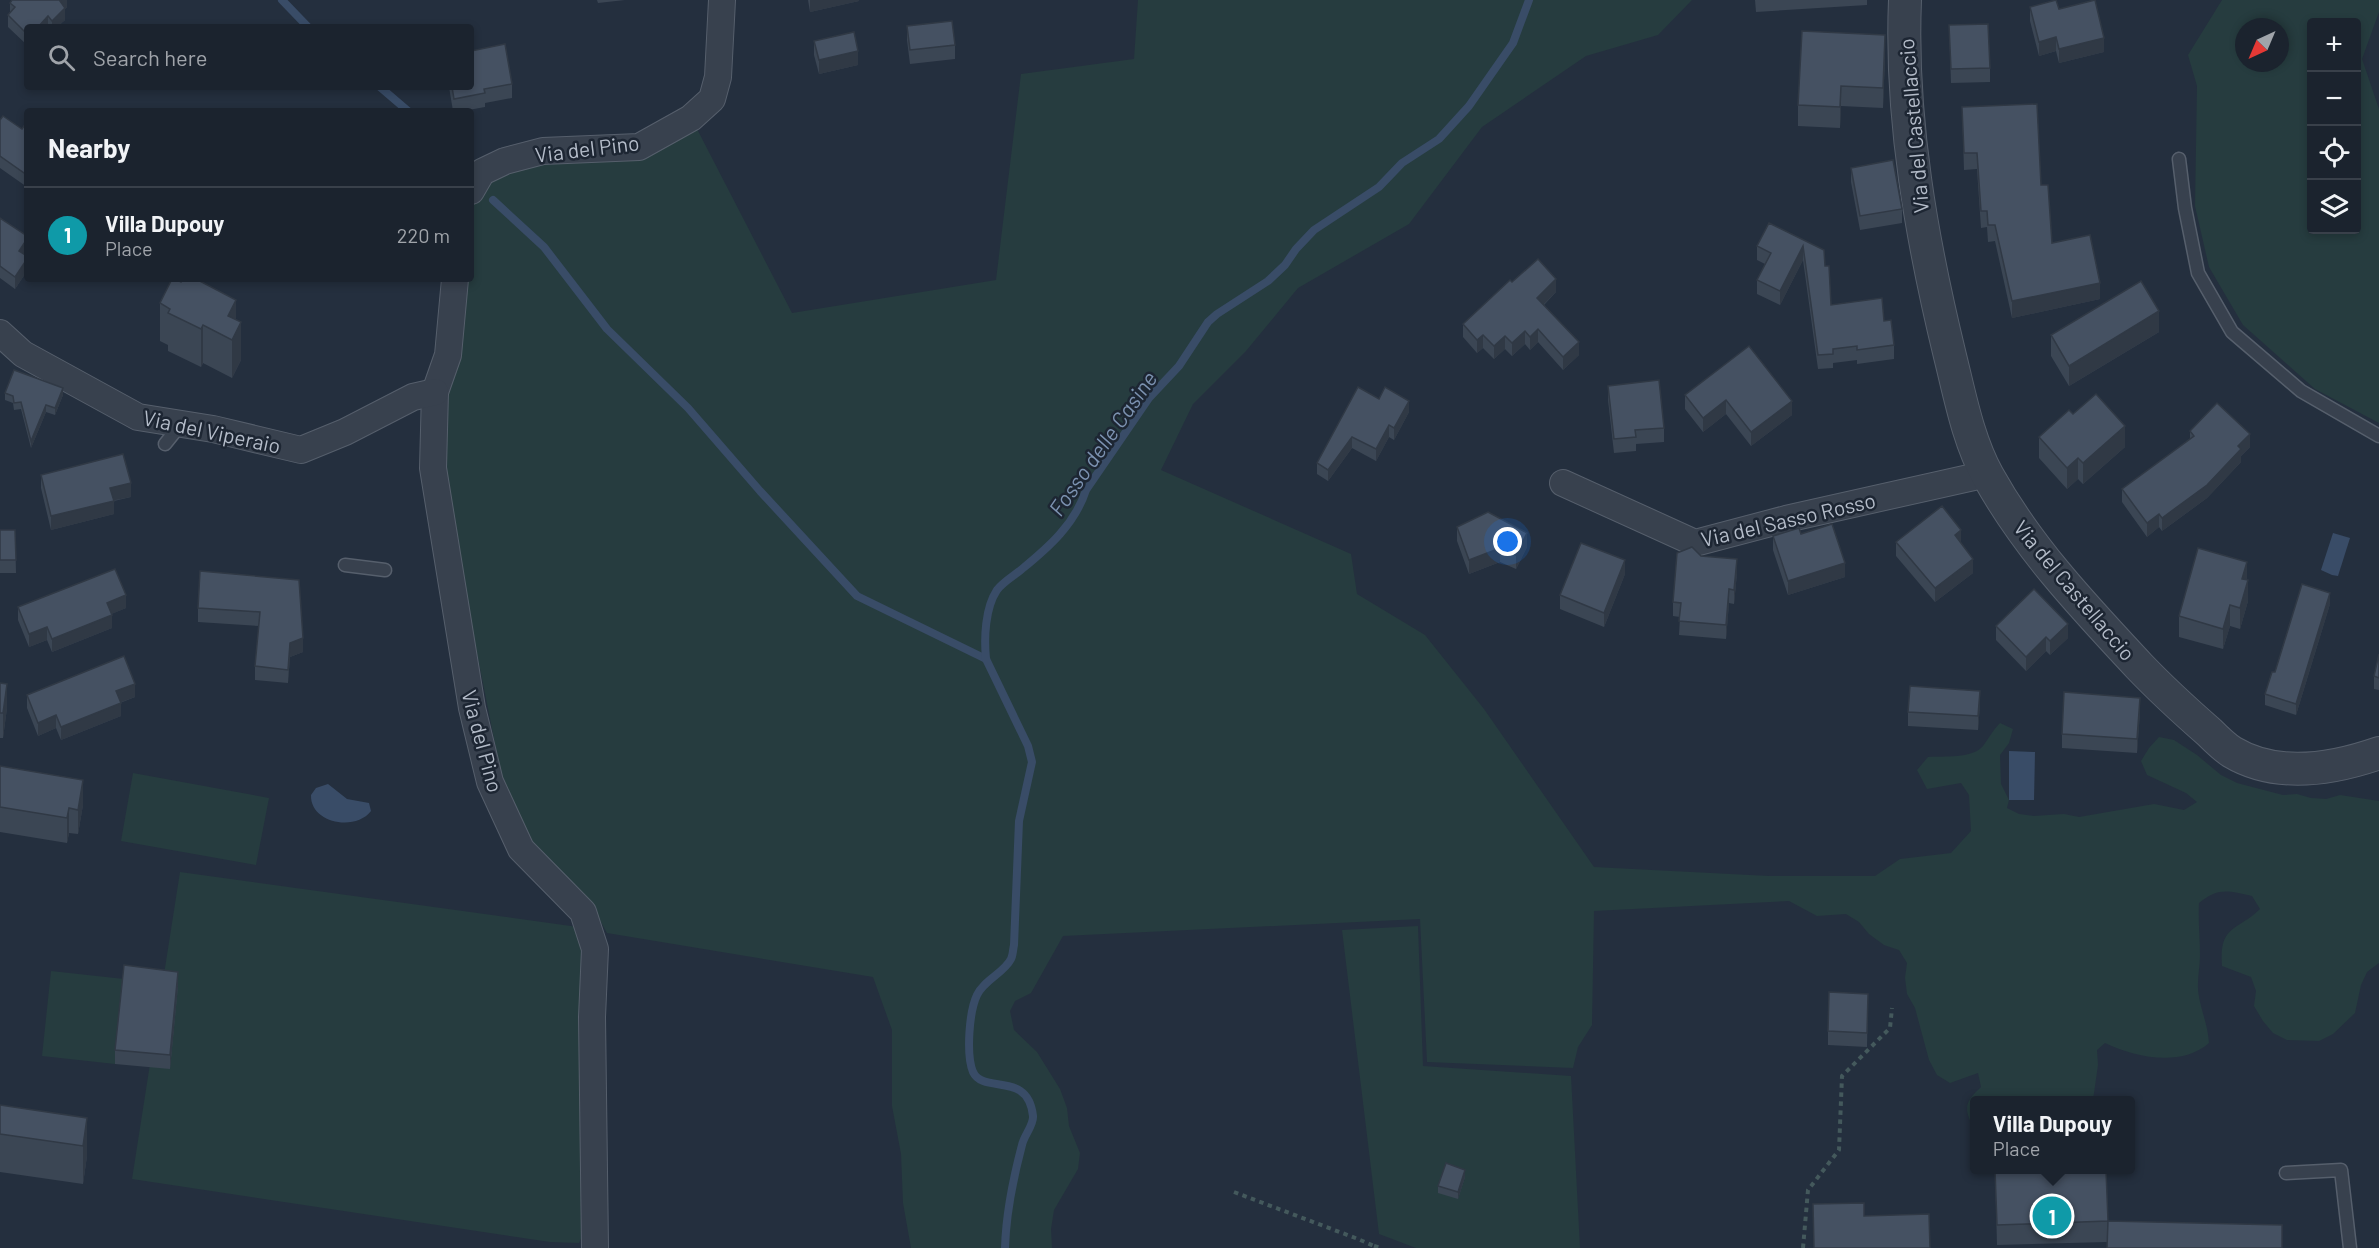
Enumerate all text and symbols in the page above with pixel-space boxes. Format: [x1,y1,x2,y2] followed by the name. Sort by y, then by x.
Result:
[2235,18,2289,72] north arrow
[2307,18,2361,234] map controls
[2307,18,2361,72] button: +
[24,24,474,90] search box
[1893,38,1933,214] street label: Via del Castellaccio
[45,41,78,74] icon: search
[93,44,207,70] text: Search here
[2307,72,2361,126] button: −
[2307,126,2361,180] button: locate
[533,129,641,167] street label: Via del Pino
[48,132,130,163] text: Nearby
[2307,180,2361,234] button: layers
[105,210,224,236] text: Villa Dupouy
[64,223,71,247] text: 1
[397,223,450,247] text: 220 m
[105,236,153,260] text: Place
[1043,366,1161,520] water label: Fosso delle Casine
[141,404,283,458] street label: Via del Viperaio
[1698,487,1878,551] street label: Via del Sasso Rosso
[2009,515,2141,665] street label: Via del Castellaccio
[1493,527,1522,556] your location
[457,687,509,795] street label: Via del Pino
[1970,1096,2135,1174] popup
[1993,1110,2112,1136] text: Villa Dupouy
[1993,1136,2041,1160] text: Place
[2032,1194,2072,1238] pin: 1

